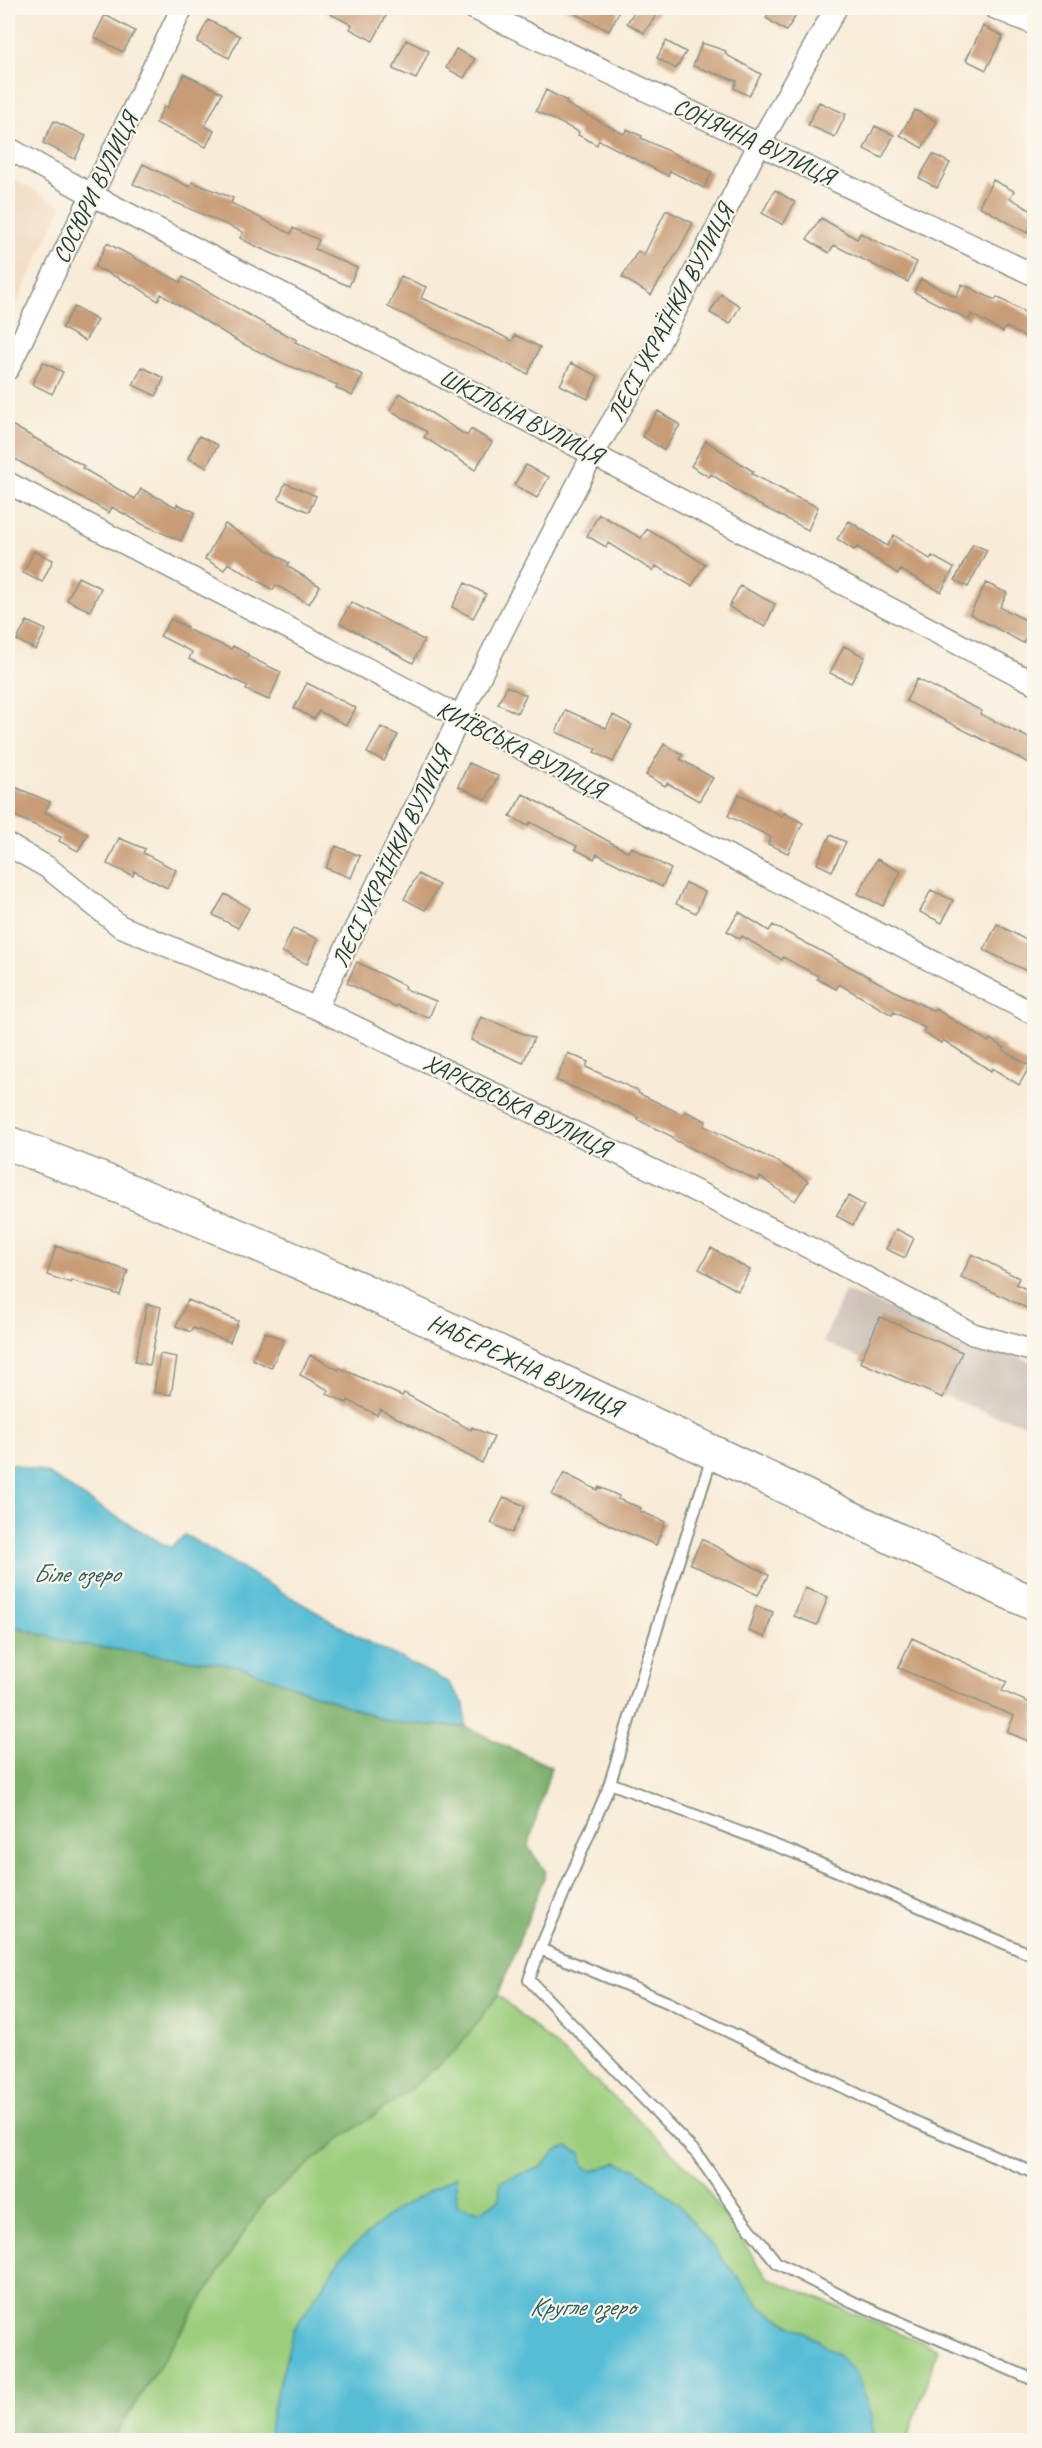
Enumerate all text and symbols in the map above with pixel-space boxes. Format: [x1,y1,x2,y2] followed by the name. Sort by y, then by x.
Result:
[669,91,842,193] street label: СОНЯЧНА ВУЛИЦЯ
[46,105,146,268] street label: СОСЮРИ ВУЛИЦЯ
[600,196,742,427] street label: ЛЕСІ УКРАЇНКИ ВУЛИЦЯ
[434,362,611,472] street label: ШКІЛЬНА ВУЛИЦЯ
[432,694,613,806] street label: КИЇВСЬКА ВУЛИЦЯ
[325,738,459,972] street label: ЛЕСІ УКРАЇНКИ ВУЛИЦЯ
[419,1047,619,1165] street label: ХАРКІВСЬКА ВУЛИЦЯ
[423,1307,630,1425] street label: НАБЕРЕЖНА ВУЛИЦЯ
[33,1557,123,1590] water label: Біле озеро
[529,2290,639,2323] water label: Кругле озеро

